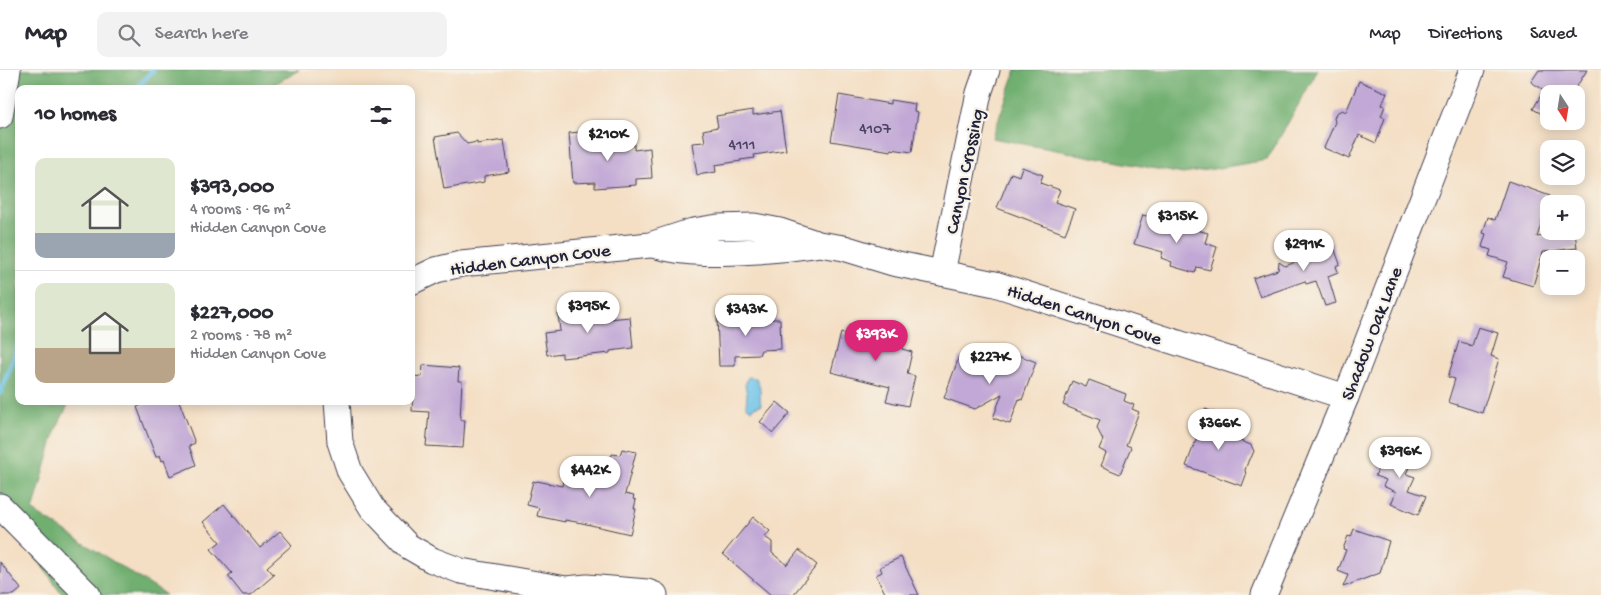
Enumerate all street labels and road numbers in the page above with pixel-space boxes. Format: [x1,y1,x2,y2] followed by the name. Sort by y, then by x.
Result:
[942,107,991,236] street label: Canyon Crossing
[449,240,612,283] street label: Hidden Canyon Cove
[1337,264,1409,404] street label: Shadow Oak Lane
[1004,280,1164,352] street label: Hidden Canyon Cove

